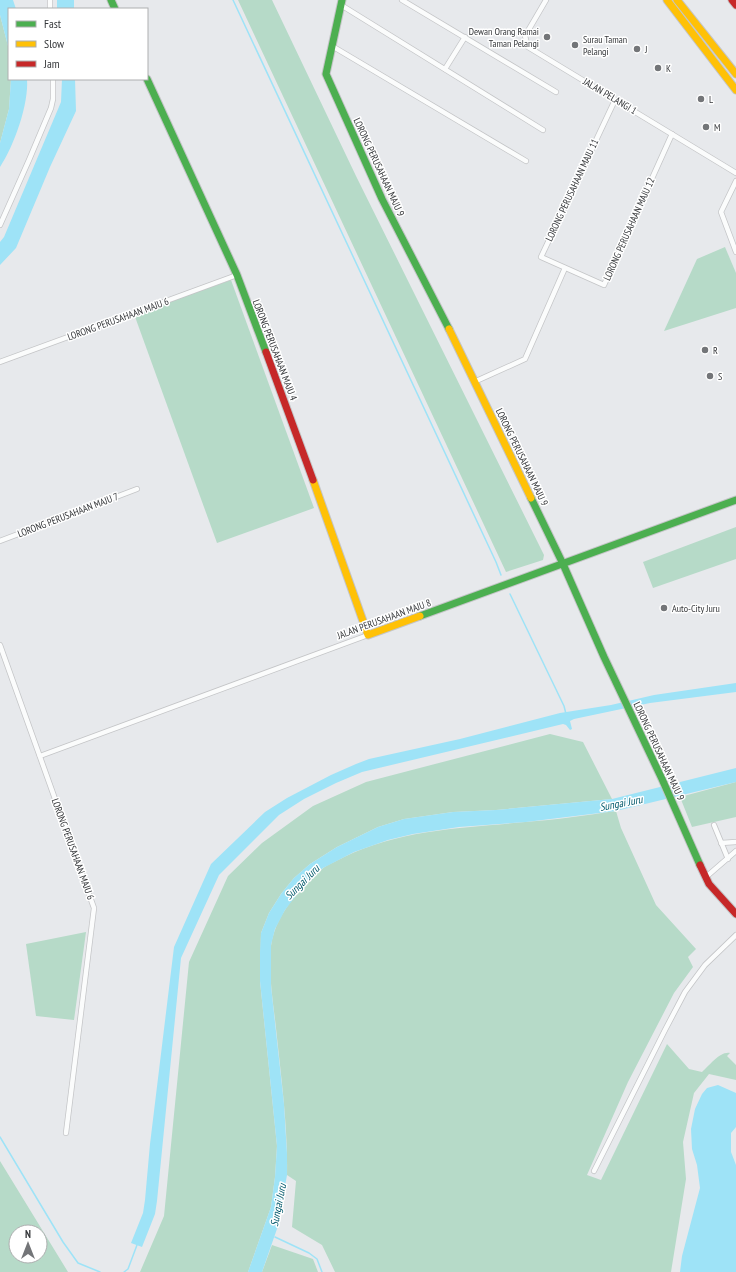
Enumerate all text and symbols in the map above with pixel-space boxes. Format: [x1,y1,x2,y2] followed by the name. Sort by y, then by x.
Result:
[8,8,148,80] legend
[44,16,62,31] text: Fast
[469,25,539,50] place label: Dewan Orang Ramai Taman Pelangi
[542,32,552,42] marker: Dewan Orang Ramai Taman Pelangi
[583,33,627,58] place label: Surau Taman Pelangi
[44,36,65,51] text: Slow
[570,40,580,50] marker: Surau Taman Pelangi
[644,43,647,56] place label: J
[632,44,642,54] marker: J
[43,56,60,71] text: Jam
[666,62,671,75] place label: K
[653,63,663,73] marker: K
[580,74,639,117] street label: JALAN PELANGI 1
[709,93,714,106] place label: L
[696,94,706,104] marker: L
[351,116,407,218] street label: LORONG PERUSAHAAN MAJU 9
[714,121,720,134] place label: M
[701,122,711,132] marker: M
[543,137,601,243] street label: LORONG PERUSAHAAN MAJU 11
[600,175,658,283] street label: LORONG PERUSAHAAN MAJU 12
[66,294,171,343] street label: LORONG PERUSAHAAN MAJU 6
[250,298,300,403] street label: LORONG PERUSAHAAN MAJU 4
[713,344,718,357] place label: R
[700,345,710,355] marker: R
[718,370,722,383] place label: S
[705,371,715,381] marker: S
[493,406,551,508] street label: LORONG PERUSAHAAN MAJU 9
[16,490,120,540] street label: LORONG PERUSAHAAN MAJU 7
[334,596,433,642] street label: JALAN PERUSAHAAN MAJU 8
[672,602,720,615] place label: Auto-City Juru
[659,603,669,613] marker: Auto-City Juru
[631,700,687,802] street label: LORONG PERUSAHAAN MAJU 9
[598,792,645,814] water label: Sungai Juru
[49,797,98,902] street label: LORONG PERUSAHAAN MAJU 6
[282,861,323,902] water label: Sungai Juru
[267,1181,289,1228] water label: Sungai Juru
[8,1224,48,1264] north arrow
[25,1227,31,1241] text: N

